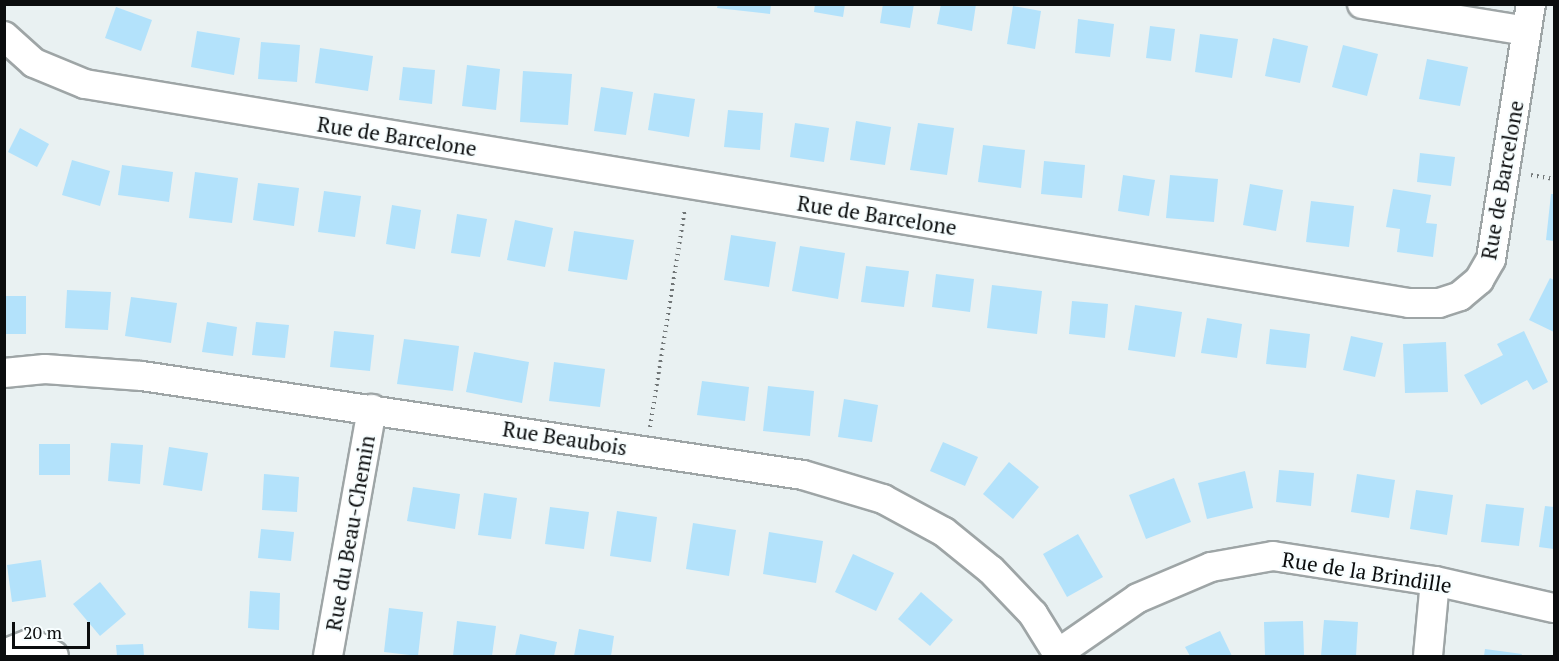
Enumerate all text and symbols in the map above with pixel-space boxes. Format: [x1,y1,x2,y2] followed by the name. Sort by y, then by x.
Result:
[1476,99,1528,261] street label: Rue de Barcelone
[316,111,478,161] street label: Rue de Barcelone
[796,190,958,240] street label: Rue de Barcelone
[501,416,629,460] street label: Rue Beaubois
[320,433,380,633] street label: Rue du Beau-Chemin
[1280,546,1454,598] street label: Rue de la Brindille
[15,610,93,648] scale bar
[23,620,62,644] text: 20 m

